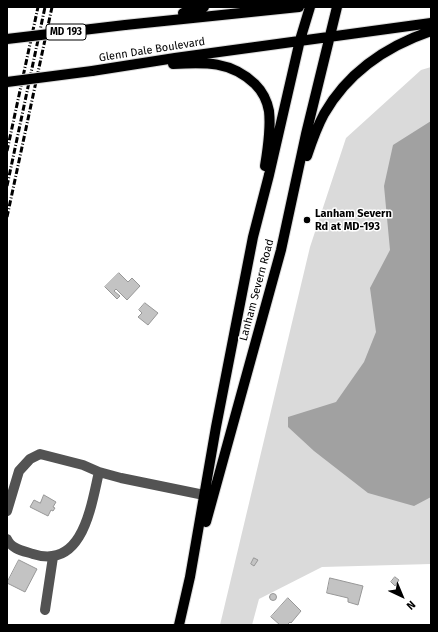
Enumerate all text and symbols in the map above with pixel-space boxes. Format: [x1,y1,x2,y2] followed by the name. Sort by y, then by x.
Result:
[46,24,86,40] road number: MD 193
[98,35,206,65] street label: Glenn Dale Boulevard
[315,207,392,233] place label: Lanham Severn Rd at MD-193
[302,215,312,225] marker: Lanham Severn Rd at MD-193
[237,238,277,342] street label: Lanham Severn Road
[382,576,422,616] north arrow
[404,598,418,612] text: N

